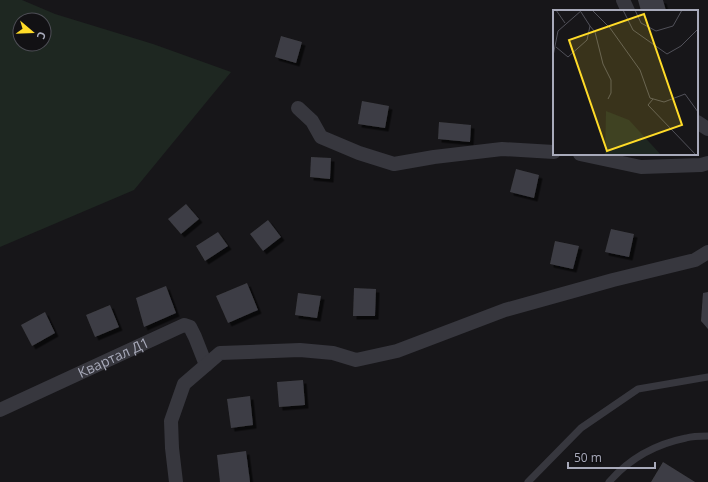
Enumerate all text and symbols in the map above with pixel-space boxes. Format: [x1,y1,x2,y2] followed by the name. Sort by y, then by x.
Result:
[553,10,698,155] inset map
[12,12,52,52] north arrow
[34,30,50,41] text: С
[75,332,152,382] street label: Квартал Д1
[568,444,655,470] scale bar
[574,449,602,466] text: 50 m

